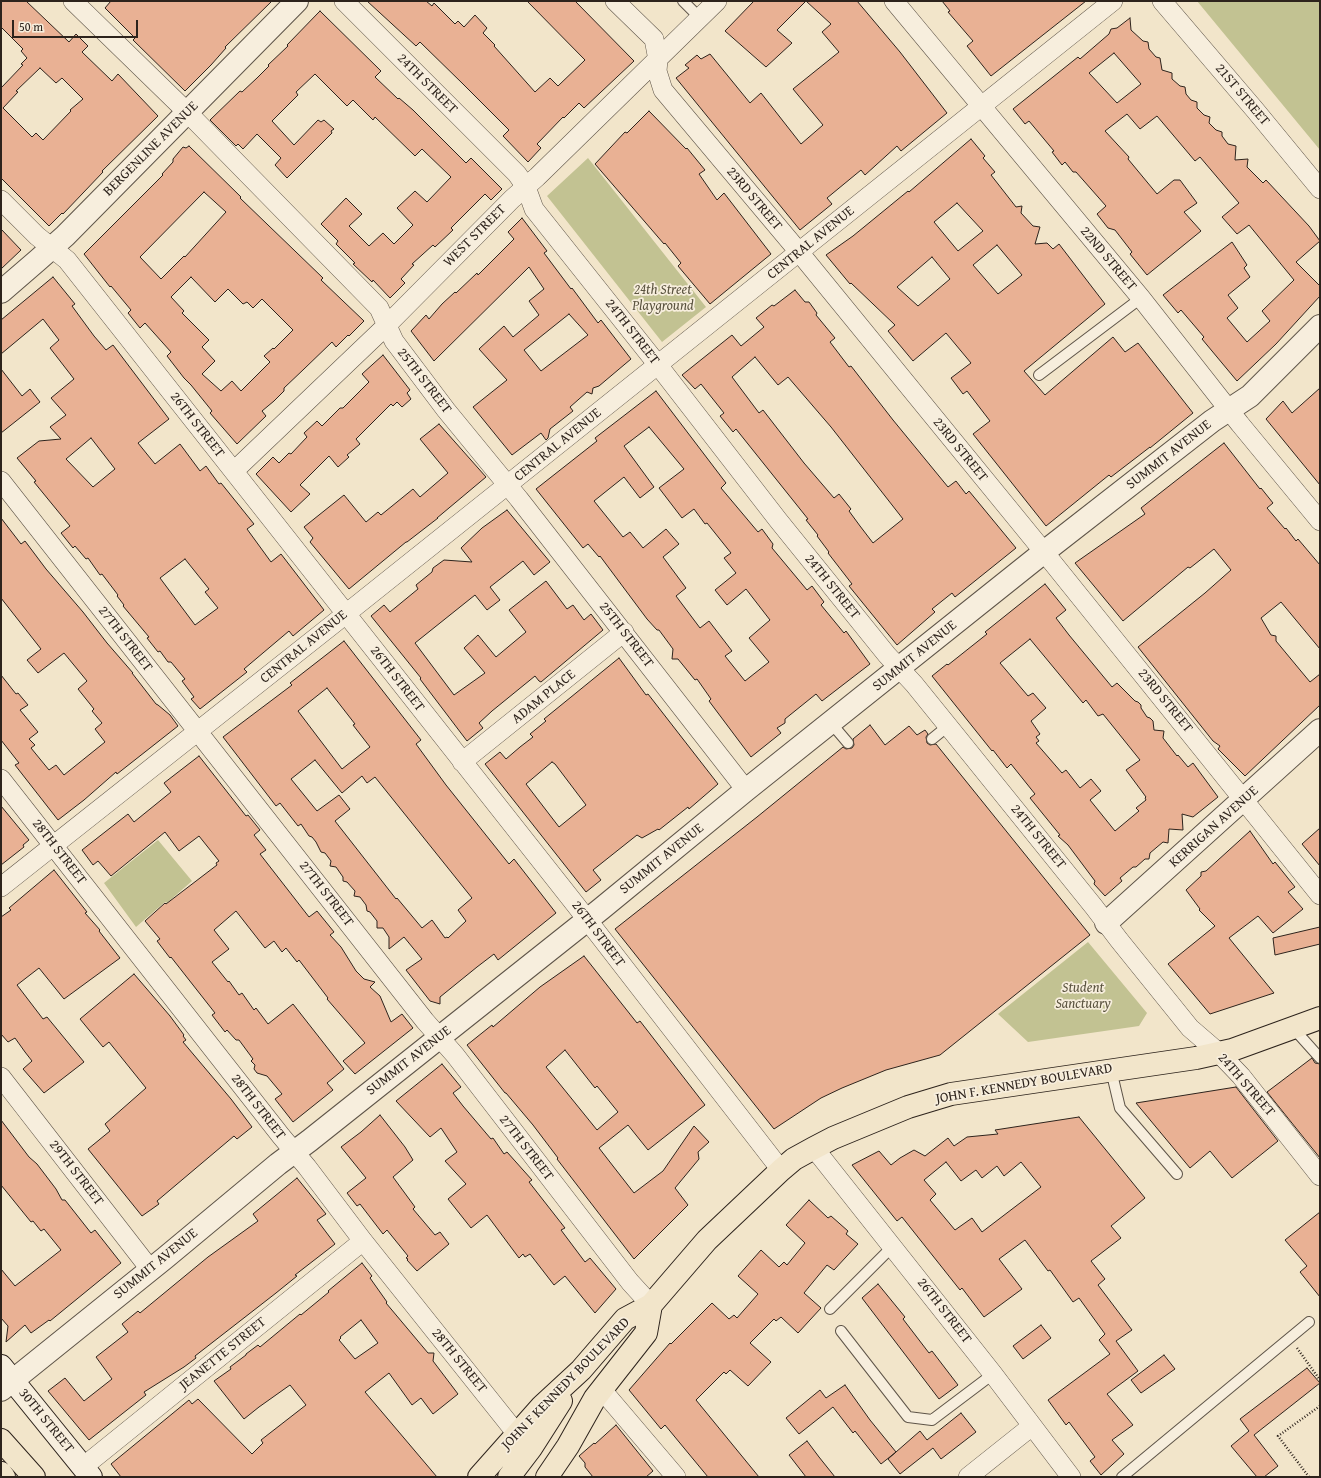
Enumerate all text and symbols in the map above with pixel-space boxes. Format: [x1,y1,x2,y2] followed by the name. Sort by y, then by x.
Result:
[14,12,140,38] scale bar
[19,18,43,35] text: 50 m
[393,50,461,118] street label: 24TH STREET
[1211,60,1273,130] street label: 21ST STREET
[100,98,202,200] street label: BERGENLINE AVENUE
[723,164,785,234] street label: 23RD STREET
[440,201,510,271] street label: WEST STREET
[764,203,858,283] street label: CENTRAL AVENUE
[1076,223,1140,295] street label: 22ND STREET
[632,282,694,314] park label: 24th Street Playground
[601,296,663,368] street label: 24TH STREET
[393,345,455,417] street label: 25TH STREET
[166,389,228,461] street label: 26TH STREET
[511,405,605,485] street label: CENTRAL AVENUE
[929,414,991,486] street label: 23RD STREET
[1123,417,1215,493] street label: SUMMIT AVENUE
[801,551,863,623] street label: 24TH STREET
[595,599,657,671] street label: 25TH STREET
[94,603,156,675] street label: 27TH STREET
[257,607,351,687] street label: CENTRAL AVENUE
[870,617,960,695] street label: SUMMIT AVENUE
[366,643,428,715] street label: 26TH STREET
[1134,665,1196,737] street label: 23RD STREET
[509,666,579,728] street label: ADAM PLACE
[1166,783,1262,871] street label: KERRIGAN AVENUE
[1007,801,1069,873] street label: 24TH STREET
[28,816,90,888] street label: 28TH STREET
[617,820,707,898] street label: SUMMIT AVENUE
[295,858,357,930] street label: 27TH STREET
[568,898,628,970] street label: 26TH STREET
[1055,980,1111,1012] park label: Student Sanctuary
[363,1023,455,1099] street label: SUMMIT AVENUE
[1214,1050,1278,1120] street label: 24TH STREET
[934,1060,1114,1108] street label: JOHN F. KENNEDY BOULEVARD
[227,1071,289,1143] street label: 28TH STREET
[495,1112,557,1184] street label: 27TH STREET
[45,1137,107,1209] street label: 29TH STREET
[111,1225,201,1303] street label: SUMMIT AVENUE
[913,1275,975,1347] street label: 26TH STREET
[176,1314,270,1394] street label: JEANETTE STREET
[498,1314,634,1454] street label: JOHN F KENNEDY BOULEVARD
[428,1325,490,1397] street label: 28TH STREET
[15,1385,77,1457] street label: 30TH STREET

